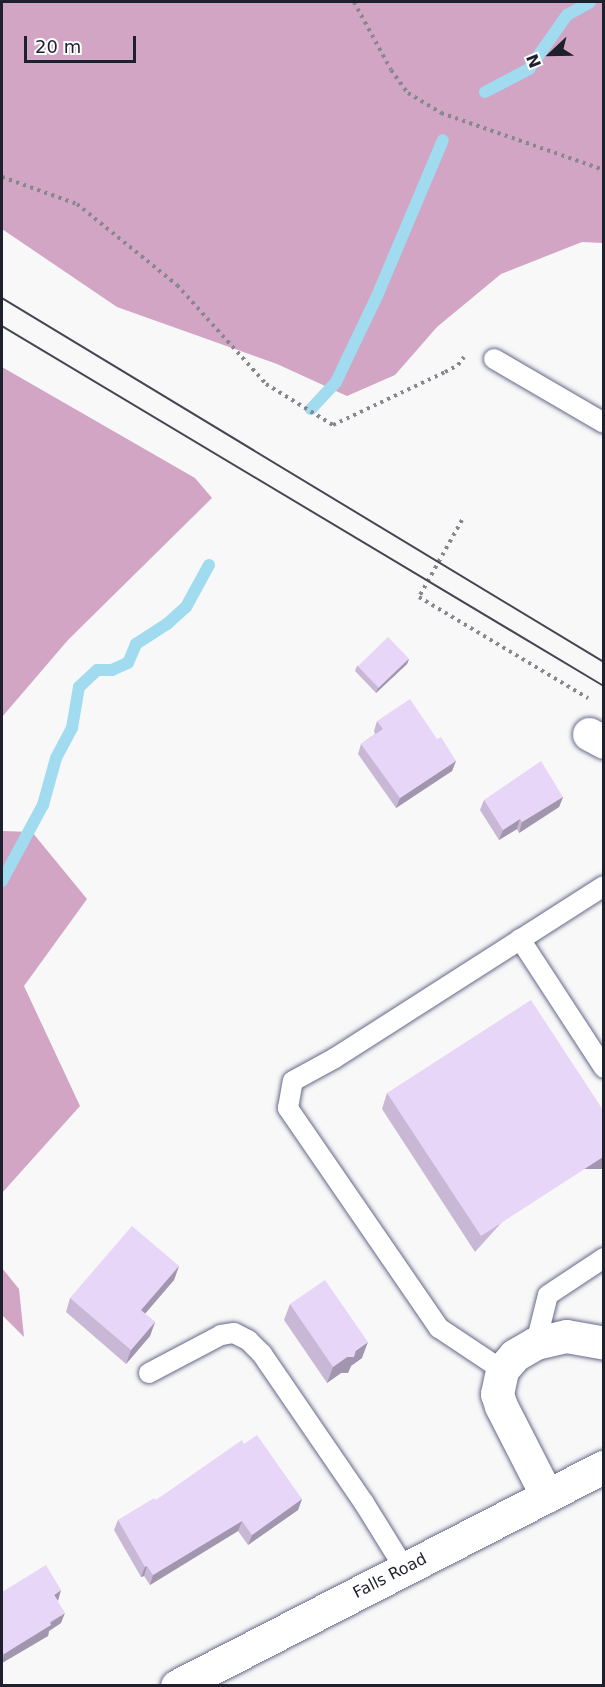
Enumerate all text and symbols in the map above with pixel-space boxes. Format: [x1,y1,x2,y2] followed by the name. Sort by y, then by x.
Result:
[27,24,140,62] scale bar
[521,24,581,84] north arrow
[35,36,81,57] text: 20 m
[523,51,545,71] text: N
[350,1549,430,1603] street label: Falls Road

